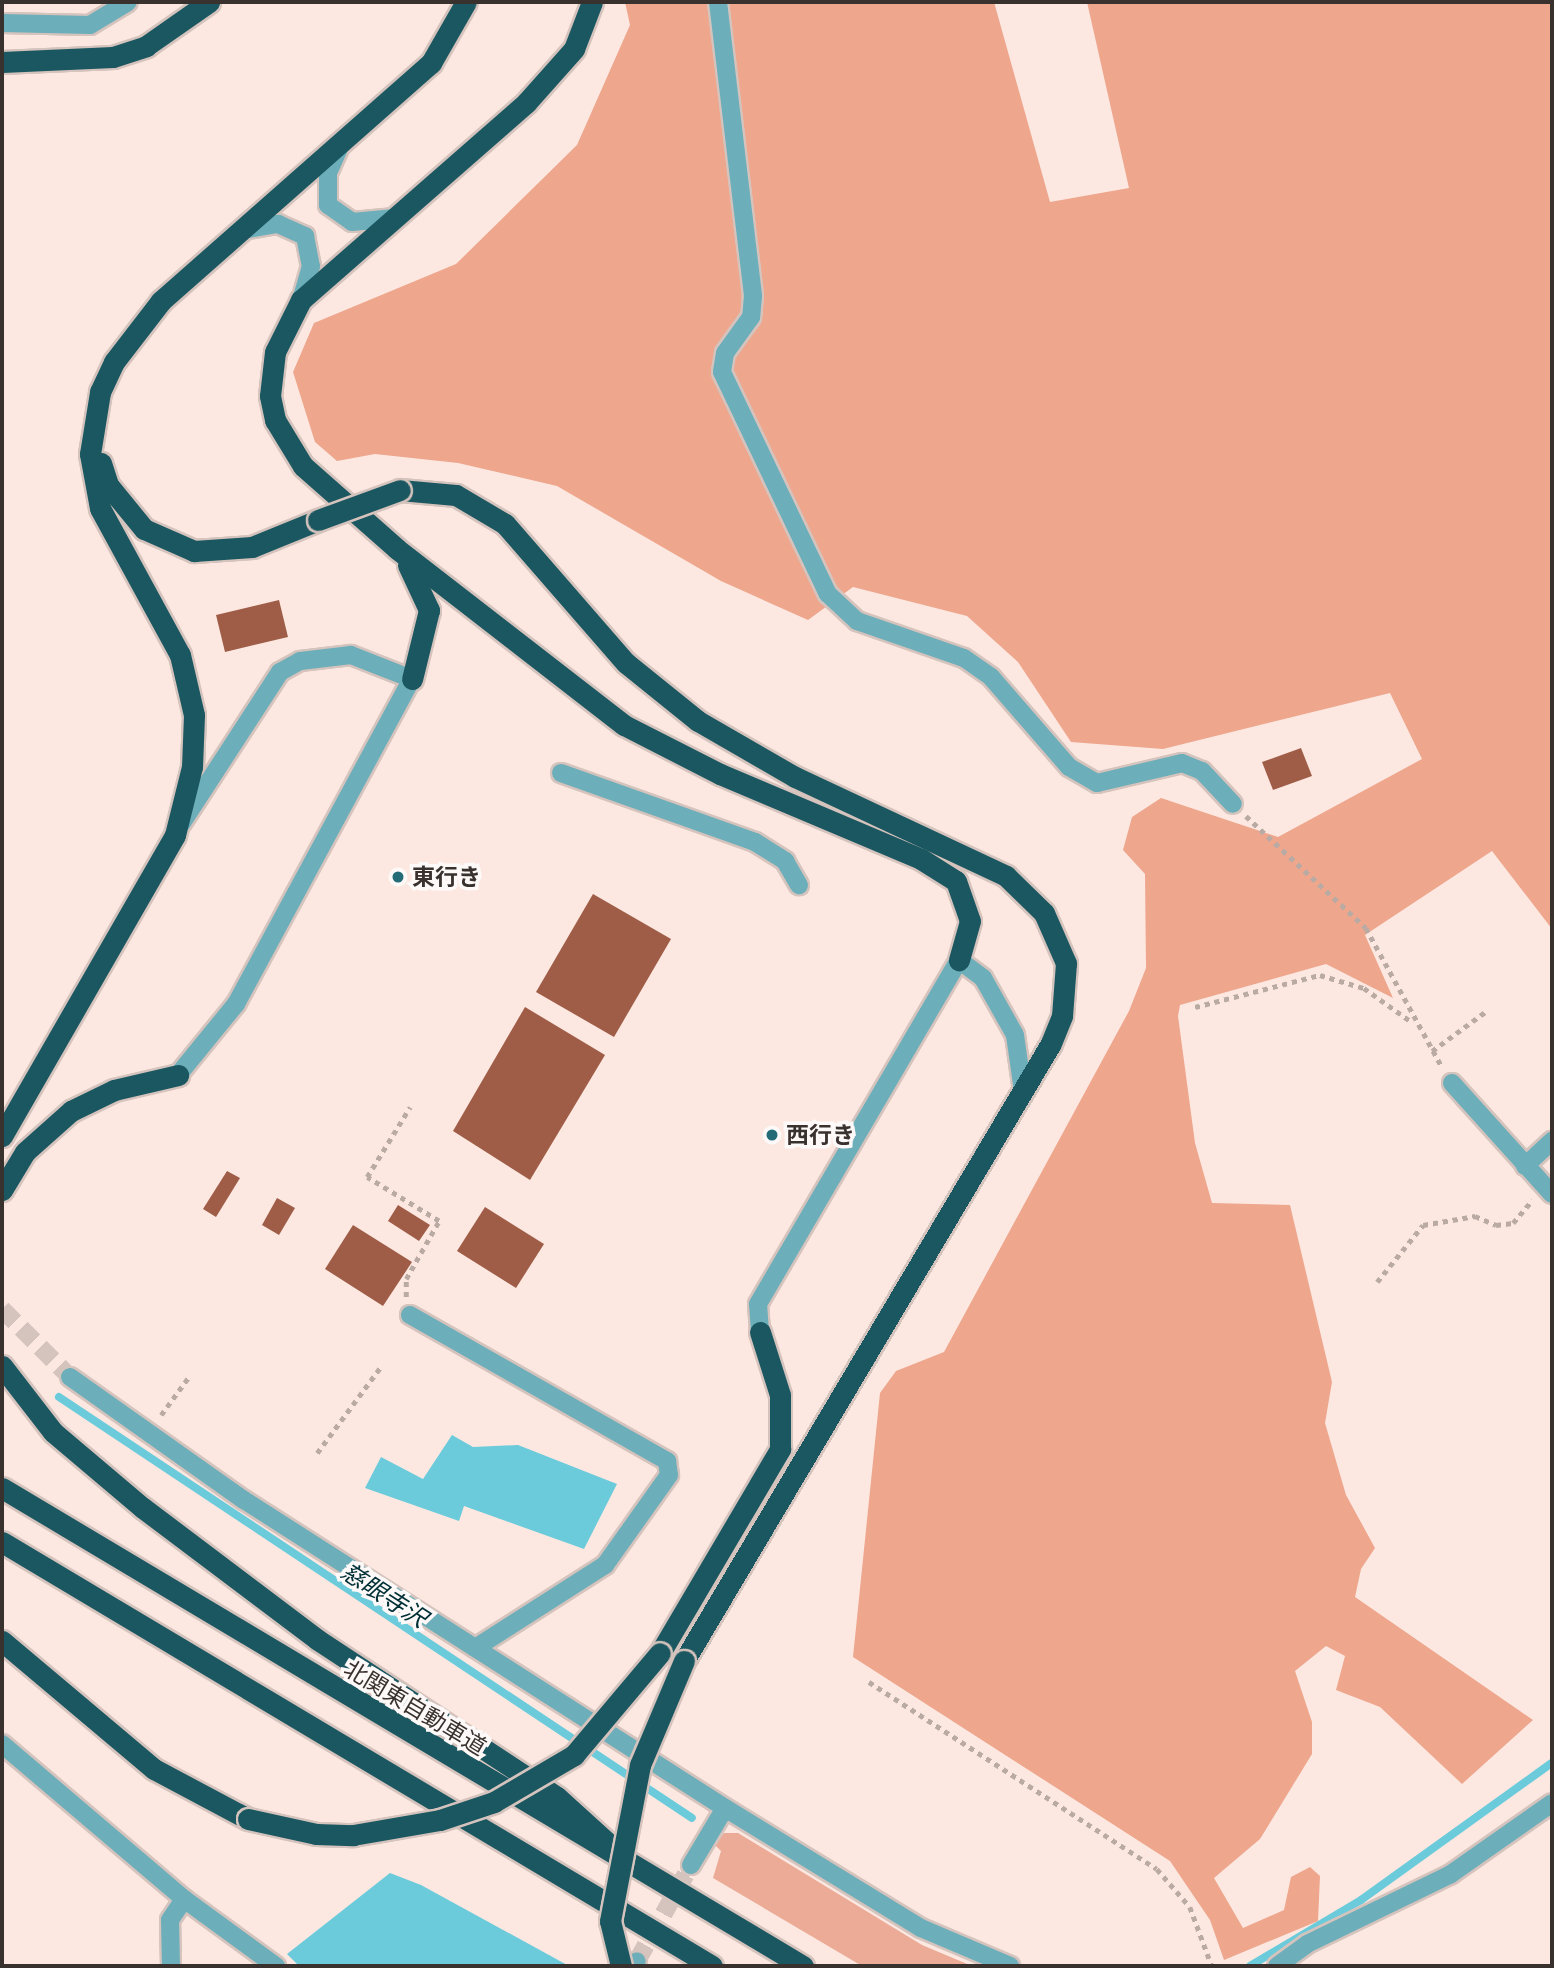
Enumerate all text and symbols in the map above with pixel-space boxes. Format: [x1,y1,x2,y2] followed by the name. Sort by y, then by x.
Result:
[412,863,481,891] place label: 東行き
[390,869,406,885] marker: 東行き
[786,1121,855,1149] place label: 西行き
[764,1127,780,1143] marker: 西行き
[336,1557,432,1633] water label: 慈眼寺沢
[339,1655,491,1761] street label: 北関東自動車道

